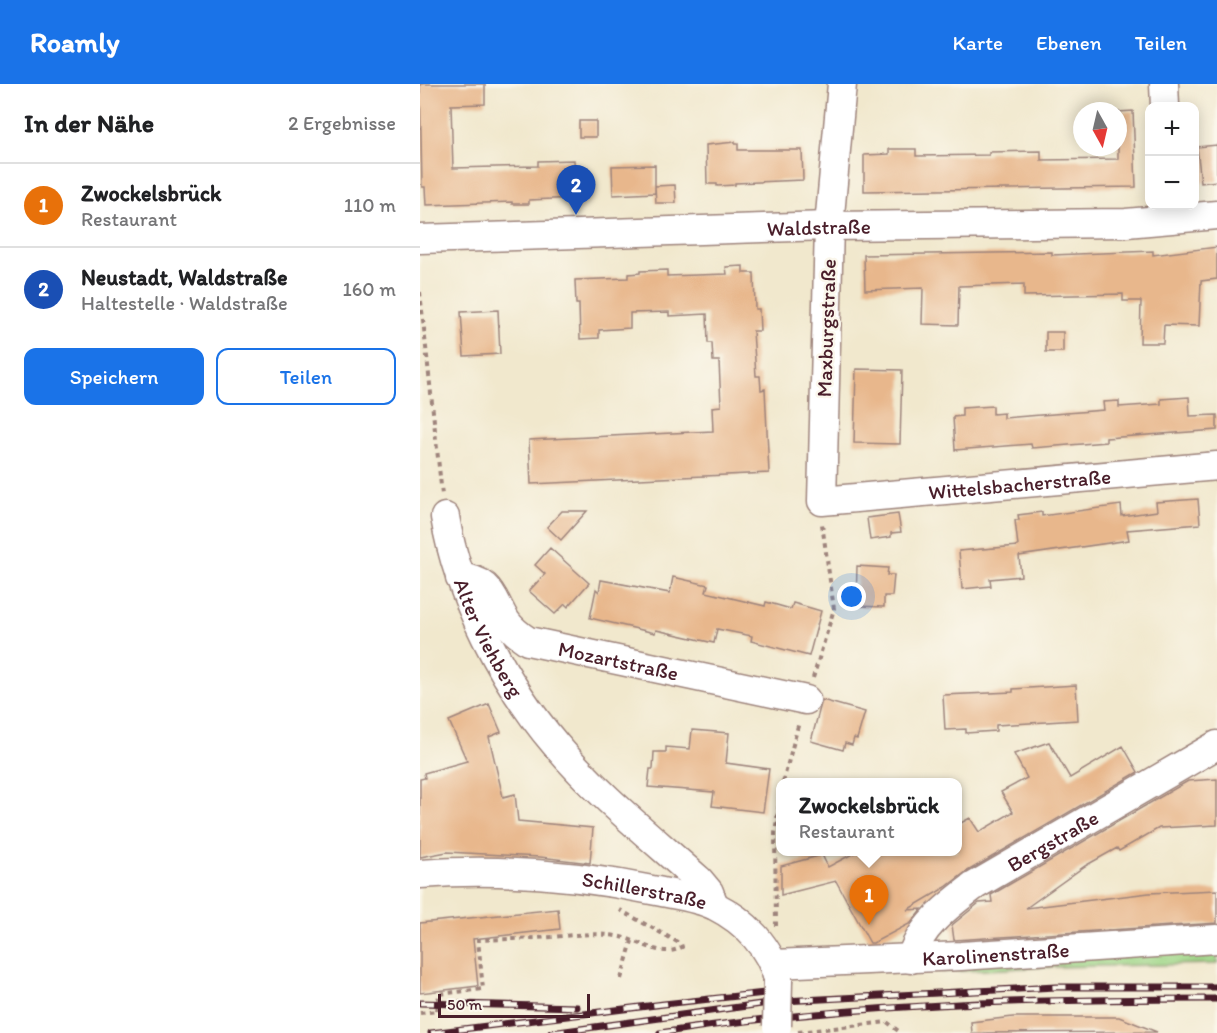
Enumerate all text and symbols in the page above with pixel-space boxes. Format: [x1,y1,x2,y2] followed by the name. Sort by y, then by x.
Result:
[30,25,120,59] text: Roamly
[953,30,1003,55] text: Karte
[1036,30,1102,55] text: Ebenen
[1135,30,1187,55] text: Teilen
[1073,102,1127,156] north arrow
[1145,102,1199,210] map controls
[1145,102,1199,156] button: +
[24,107,154,139] text: In der Nähe
[288,111,396,135] text: 2 Ergebnisse
[1145,156,1199,210] button: −
[556,166,596,215] pin: 2
[81,180,221,207] text: Zwockelsbrück
[39,193,48,217] text: 1
[344,193,396,217] text: 110 m
[81,207,177,231] text: Restaurant
[766,213,871,240] street label: Waldstraße
[811,258,841,398] street label: Maxburgstraße
[81,264,288,291] text: Neustadt, Waldstraße
[38,277,49,301] text: 2
[343,277,396,301] text: 160 m
[81,291,288,315] text: Haltestelle · Waldstraße
[24,348,204,405] button: Speichern
[216,348,396,405] button: Teilen
[927,463,1112,504] street label: Wittelsbacherstraße
[449,575,529,702] street label: Alter Viehberg
[837,582,866,611] your location
[556,635,681,685] street label: Mozartstraße
[776,778,962,856] popup
[799,792,939,819] text: Zwockelsbrück
[1002,804,1102,877] street label: Bergstraße
[799,819,895,843] text: Restaurant
[581,866,710,914] street label: Schillerstraße
[850,876,888,925] pin: 1
[922,936,1070,970] street label: Karolinenstraße
[438,991,590,1018] scale bar
[447,995,482,1014] text: 50 m

